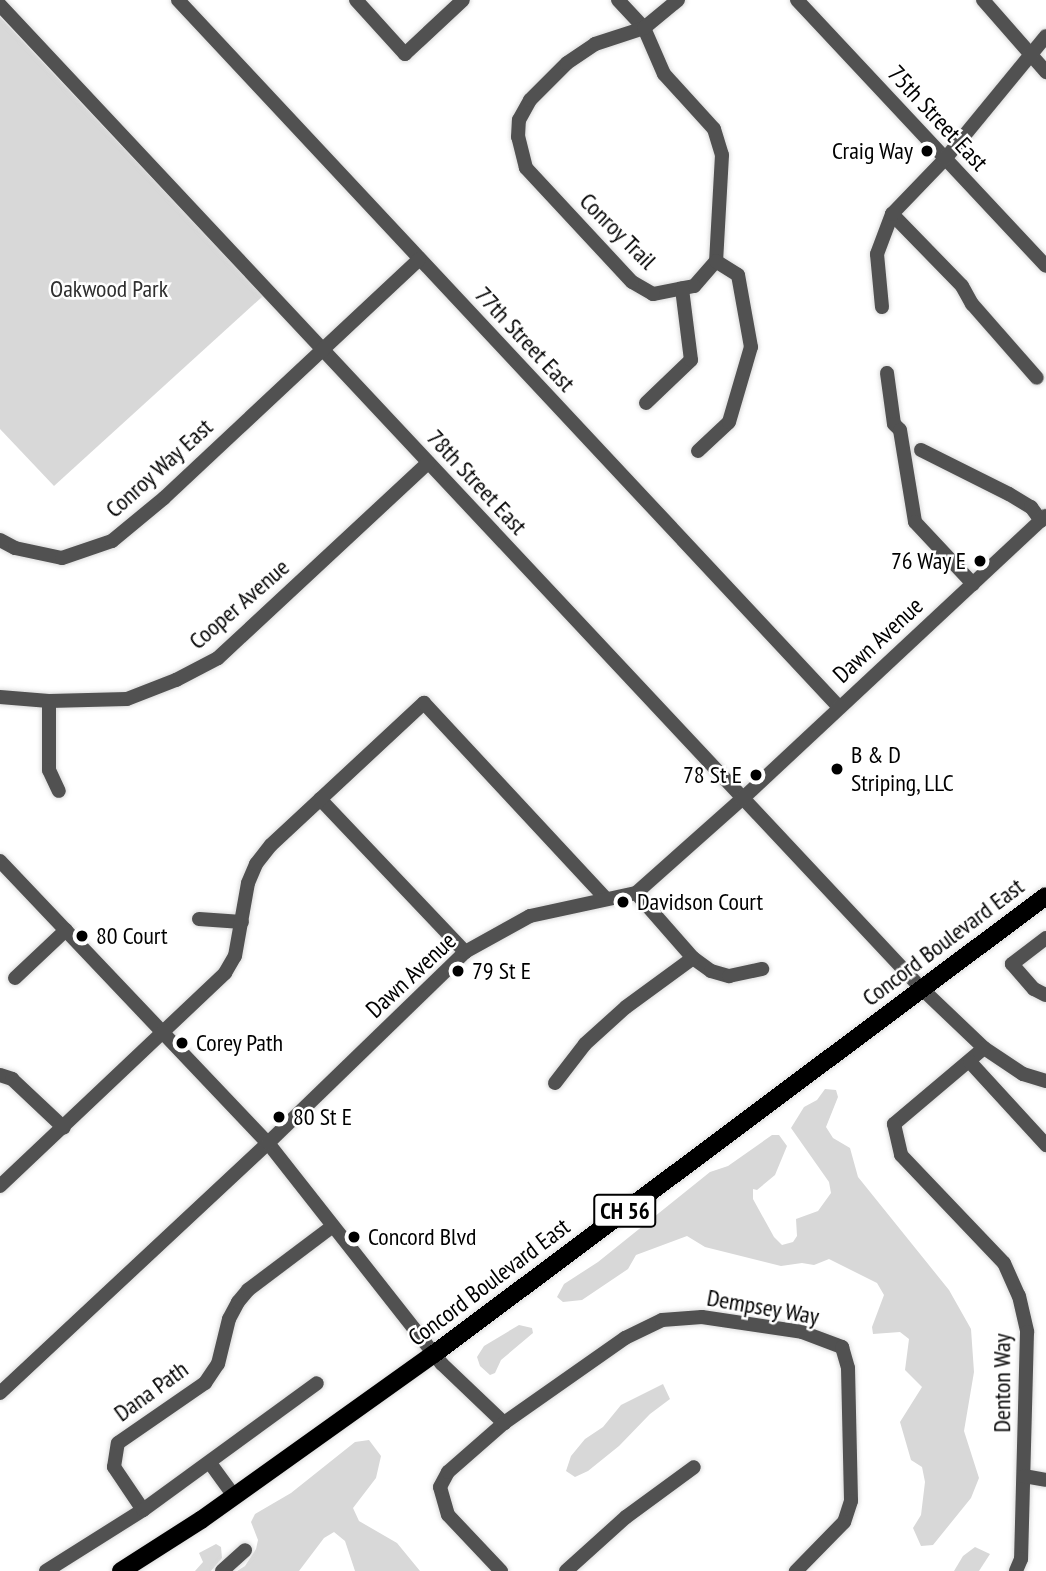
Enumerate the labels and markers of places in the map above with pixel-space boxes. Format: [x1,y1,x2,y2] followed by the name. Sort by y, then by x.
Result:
[832,137,913,165] place label: Craig Way
[919,143,935,159] marker: Craig Way
[890,547,966,575] place label: 76 Way E
[972,553,988,569] marker: 76 Way E
[851,741,955,797] place label: B & D Striping, LLC
[683,761,742,789] place label: 78 St E
[829,761,845,777] marker: B & D Striping, LLC
[748,767,764,783] marker: 78 St E
[637,888,763,916] place label: Davidson Court
[615,894,631,910] marker: Davidson Court
[96,922,168,950] place label: 80 Court
[74,928,90,944] marker: 80 Court
[472,957,531,985] place label: 79 St E
[450,963,466,979] marker: 79 St E
[196,1029,284,1057] place label: Corey Path
[174,1035,190,1051] marker: Corey Path
[293,1103,352,1131] place label: 80 St E
[271,1109,287,1125] marker: 80 St E
[368,1223,476,1251] place label: Concord Blvd
[346,1229,362,1245] marker: Concord Blvd

